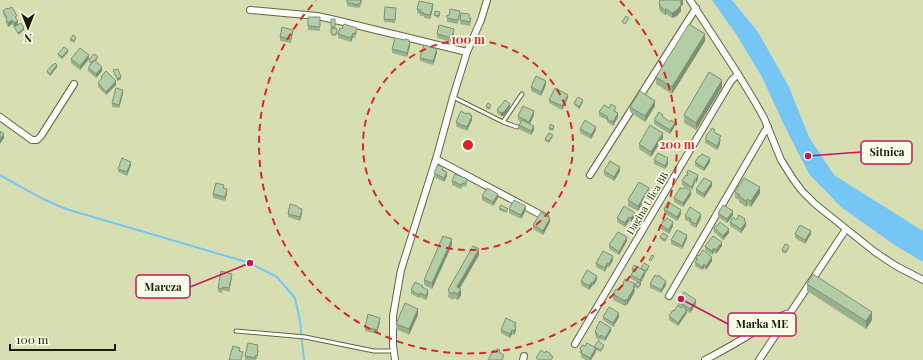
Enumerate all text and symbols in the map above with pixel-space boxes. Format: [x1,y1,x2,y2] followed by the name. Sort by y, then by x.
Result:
[8,8,48,48] north arrow
[24,31,32,46] text: N
[451,31,485,47] text: 100 m
[659,136,695,152] text: 200 m
[461,138,475,152] centre of rings
[861,141,912,164] callout: Sitnica
[869,144,905,159] text: Sitnica
[623,169,671,237] street label: Dagina Ulica BB
[136,275,190,298] callout: Mareza
[144,279,182,294] text: Mareza
[728,313,796,336] callout: Marka ME
[736,316,788,331] text: Marka ME
[10,326,115,352] scale bar
[16,331,49,347] text: 100 m

